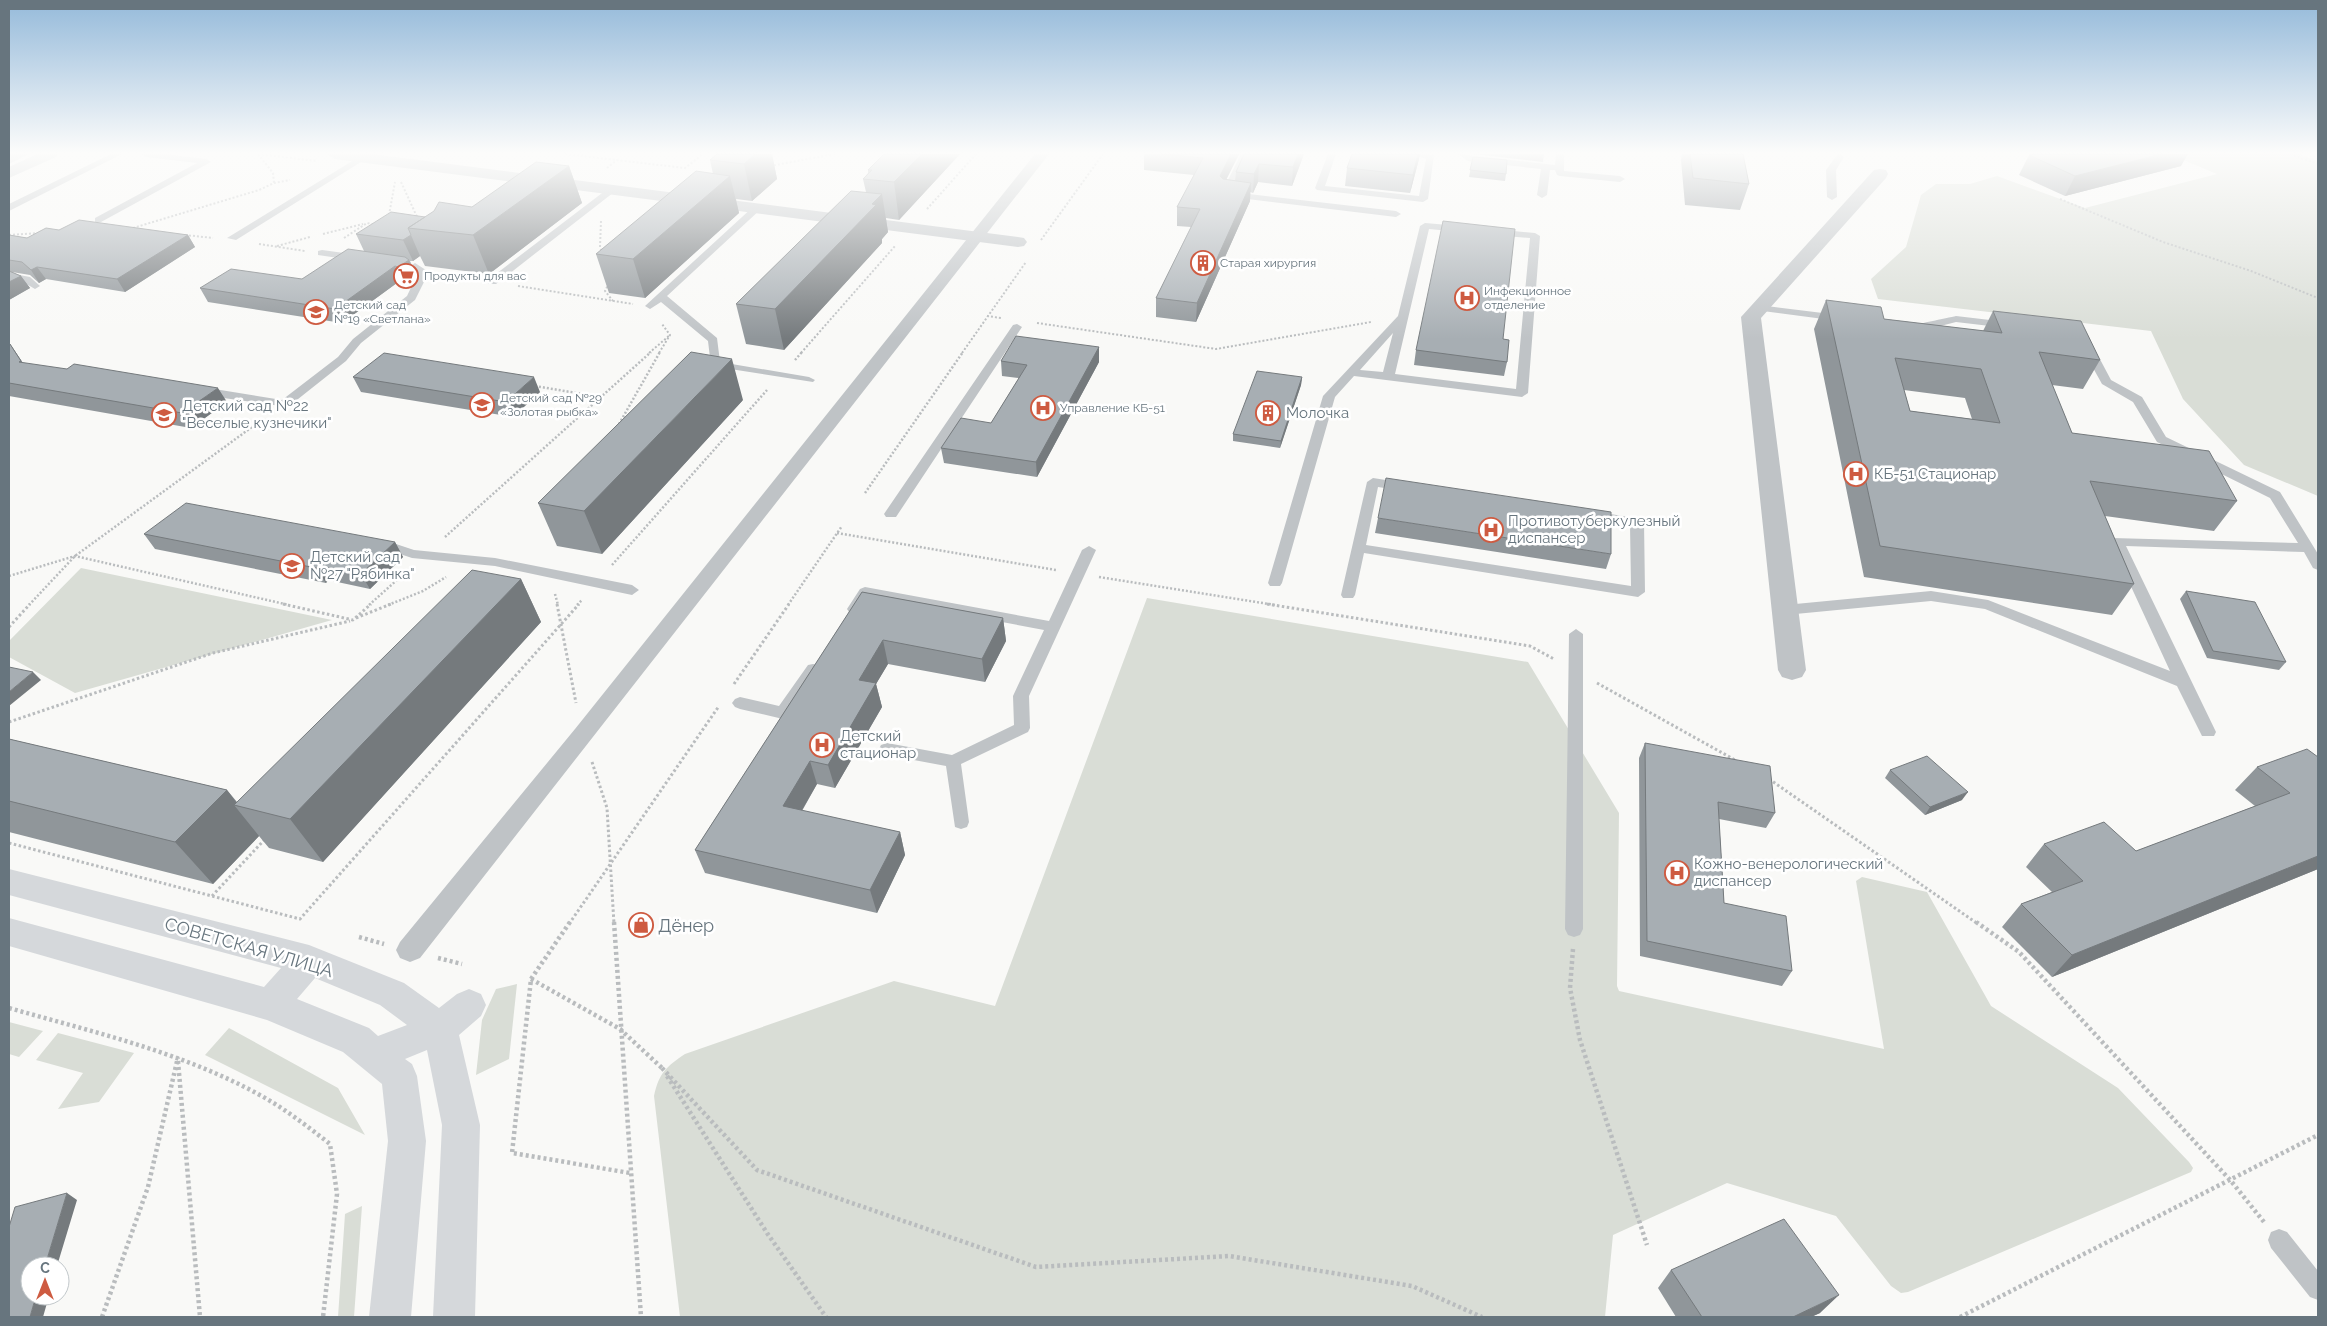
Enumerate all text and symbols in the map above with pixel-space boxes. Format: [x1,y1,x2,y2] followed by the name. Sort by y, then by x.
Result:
[1190,250,1216,276] building icon: Старая хирургия
[1220,256,1316,270] place label: Старая хирургия
[393,263,419,289] supermarket icon: Продукты для вас
[424,269,527,283] place label: Продукты для вас
[1484,284,1571,312] place label: Инфекционное отделение
[1454,285,1480,311] hospital icon: Инфекционное отделение
[334,298,431,326] place label: Детский сад №19 «Светлана»
[303,299,329,325] school or university icon: Детский сад №19 «Светлана»
[500,391,602,419] place label: Детский сад №29 «Золотая рыбка»
[469,392,495,418] school or university icon: Детский сад №29 «Золотая рыбка»
[1030,395,1056,421] hospital icon: Управление КБ-51
[182,397,332,432] place label: Детский сад №22 "Веселые кузнечики"
[1255,400,1281,426] building icon: Молочка
[1060,401,1165,415] place label: Управление КБ-51
[151,402,177,428] school or university icon: Детский сад №22 "Веселые кузнечики"
[1286,404,1349,422] place label: Молочка
[1843,461,1869,487] hospital icon: КБ-51 Стационар
[1874,465,1996,483] place label: КБ-51 Стационар
[1508,512,1680,547] place label: Противотуберкулезный диспансер
[1478,517,1504,543] hospital icon: Противотуберкулезный диспансер
[310,548,415,583] place label: Детский сад №27 "Рябинка"
[279,553,305,579] school or university icon: Детский сад №27 "Рябинка"
[840,727,916,762] place label: Детский стационар
[809,732,835,758] hospital icon: Детский стационар
[1694,855,1883,890] place label: Кожно-венерологический диспансер
[1664,860,1690,886] hospital icon: Кожно-венерологический диспансер
[628,912,654,938] shop icon: Дёнер
[162,913,336,981] street label: СОВЕТСКАЯ УЛИЦА
[658,915,714,936] place label: Дёнер
[20,1256,70,1306] north arrow
[40,1260,50,1276] text: С

